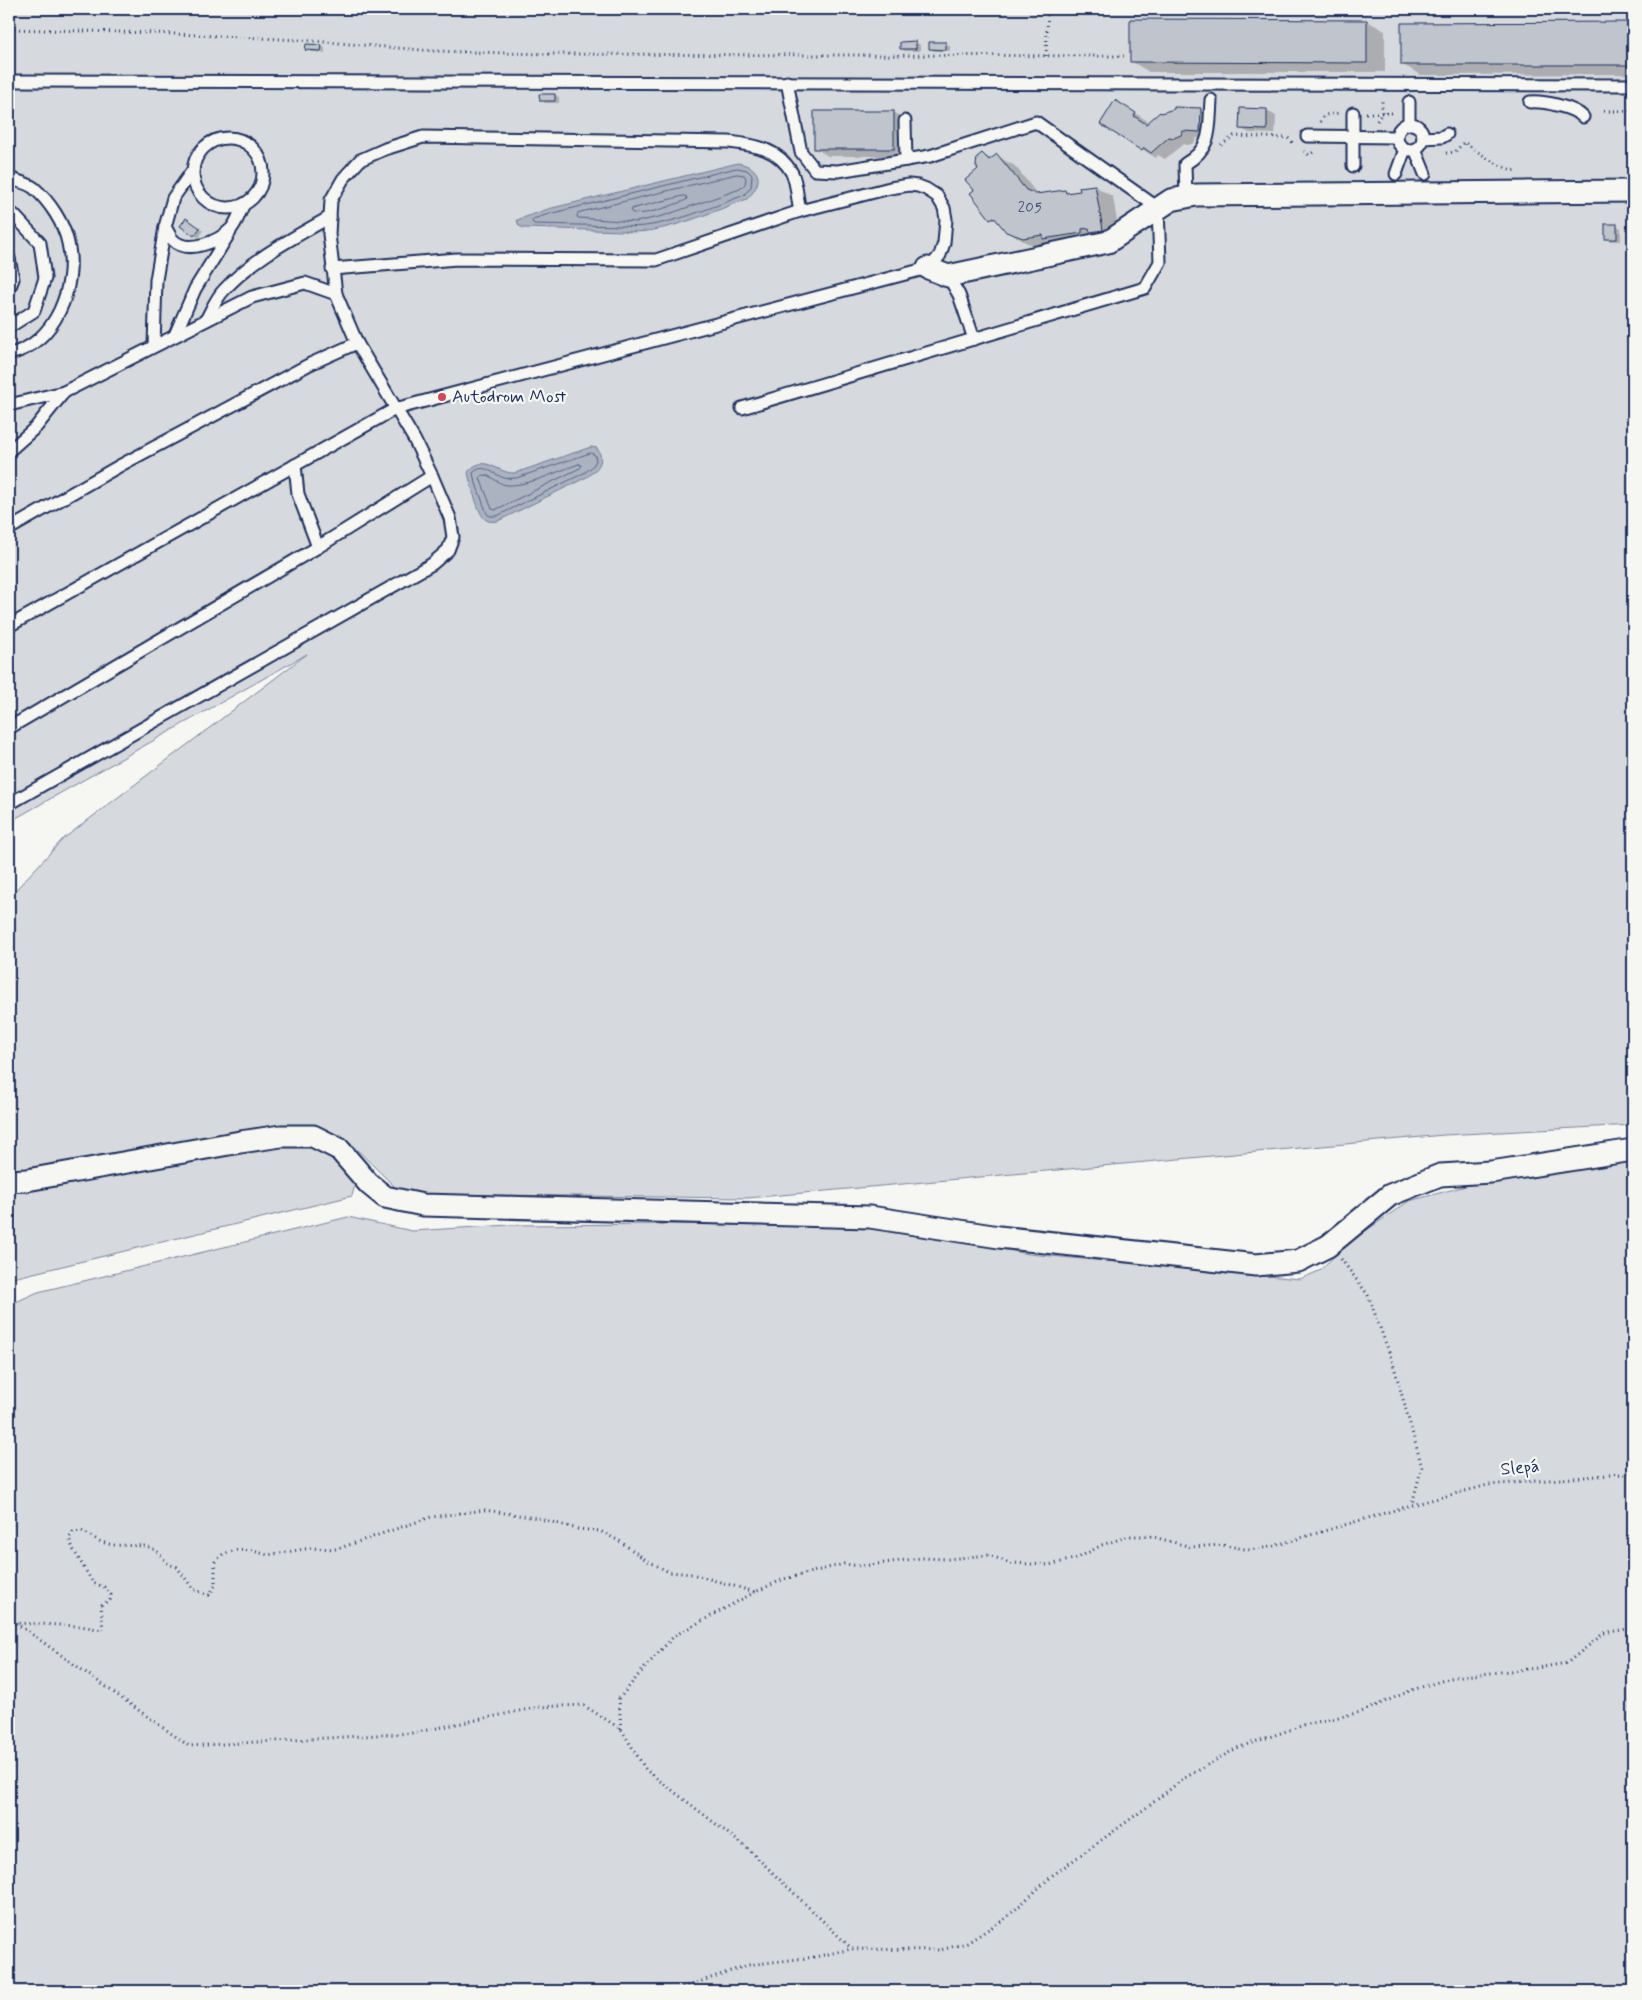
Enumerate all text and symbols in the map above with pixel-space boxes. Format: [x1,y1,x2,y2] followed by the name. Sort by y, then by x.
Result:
[1018,198,1042,218] house number: 205
[452,385,567,409] place label: Autodrom Most
[436,391,448,403] marker: Autodrom Most
[1500,1454,1540,1482] street label: Slepá

